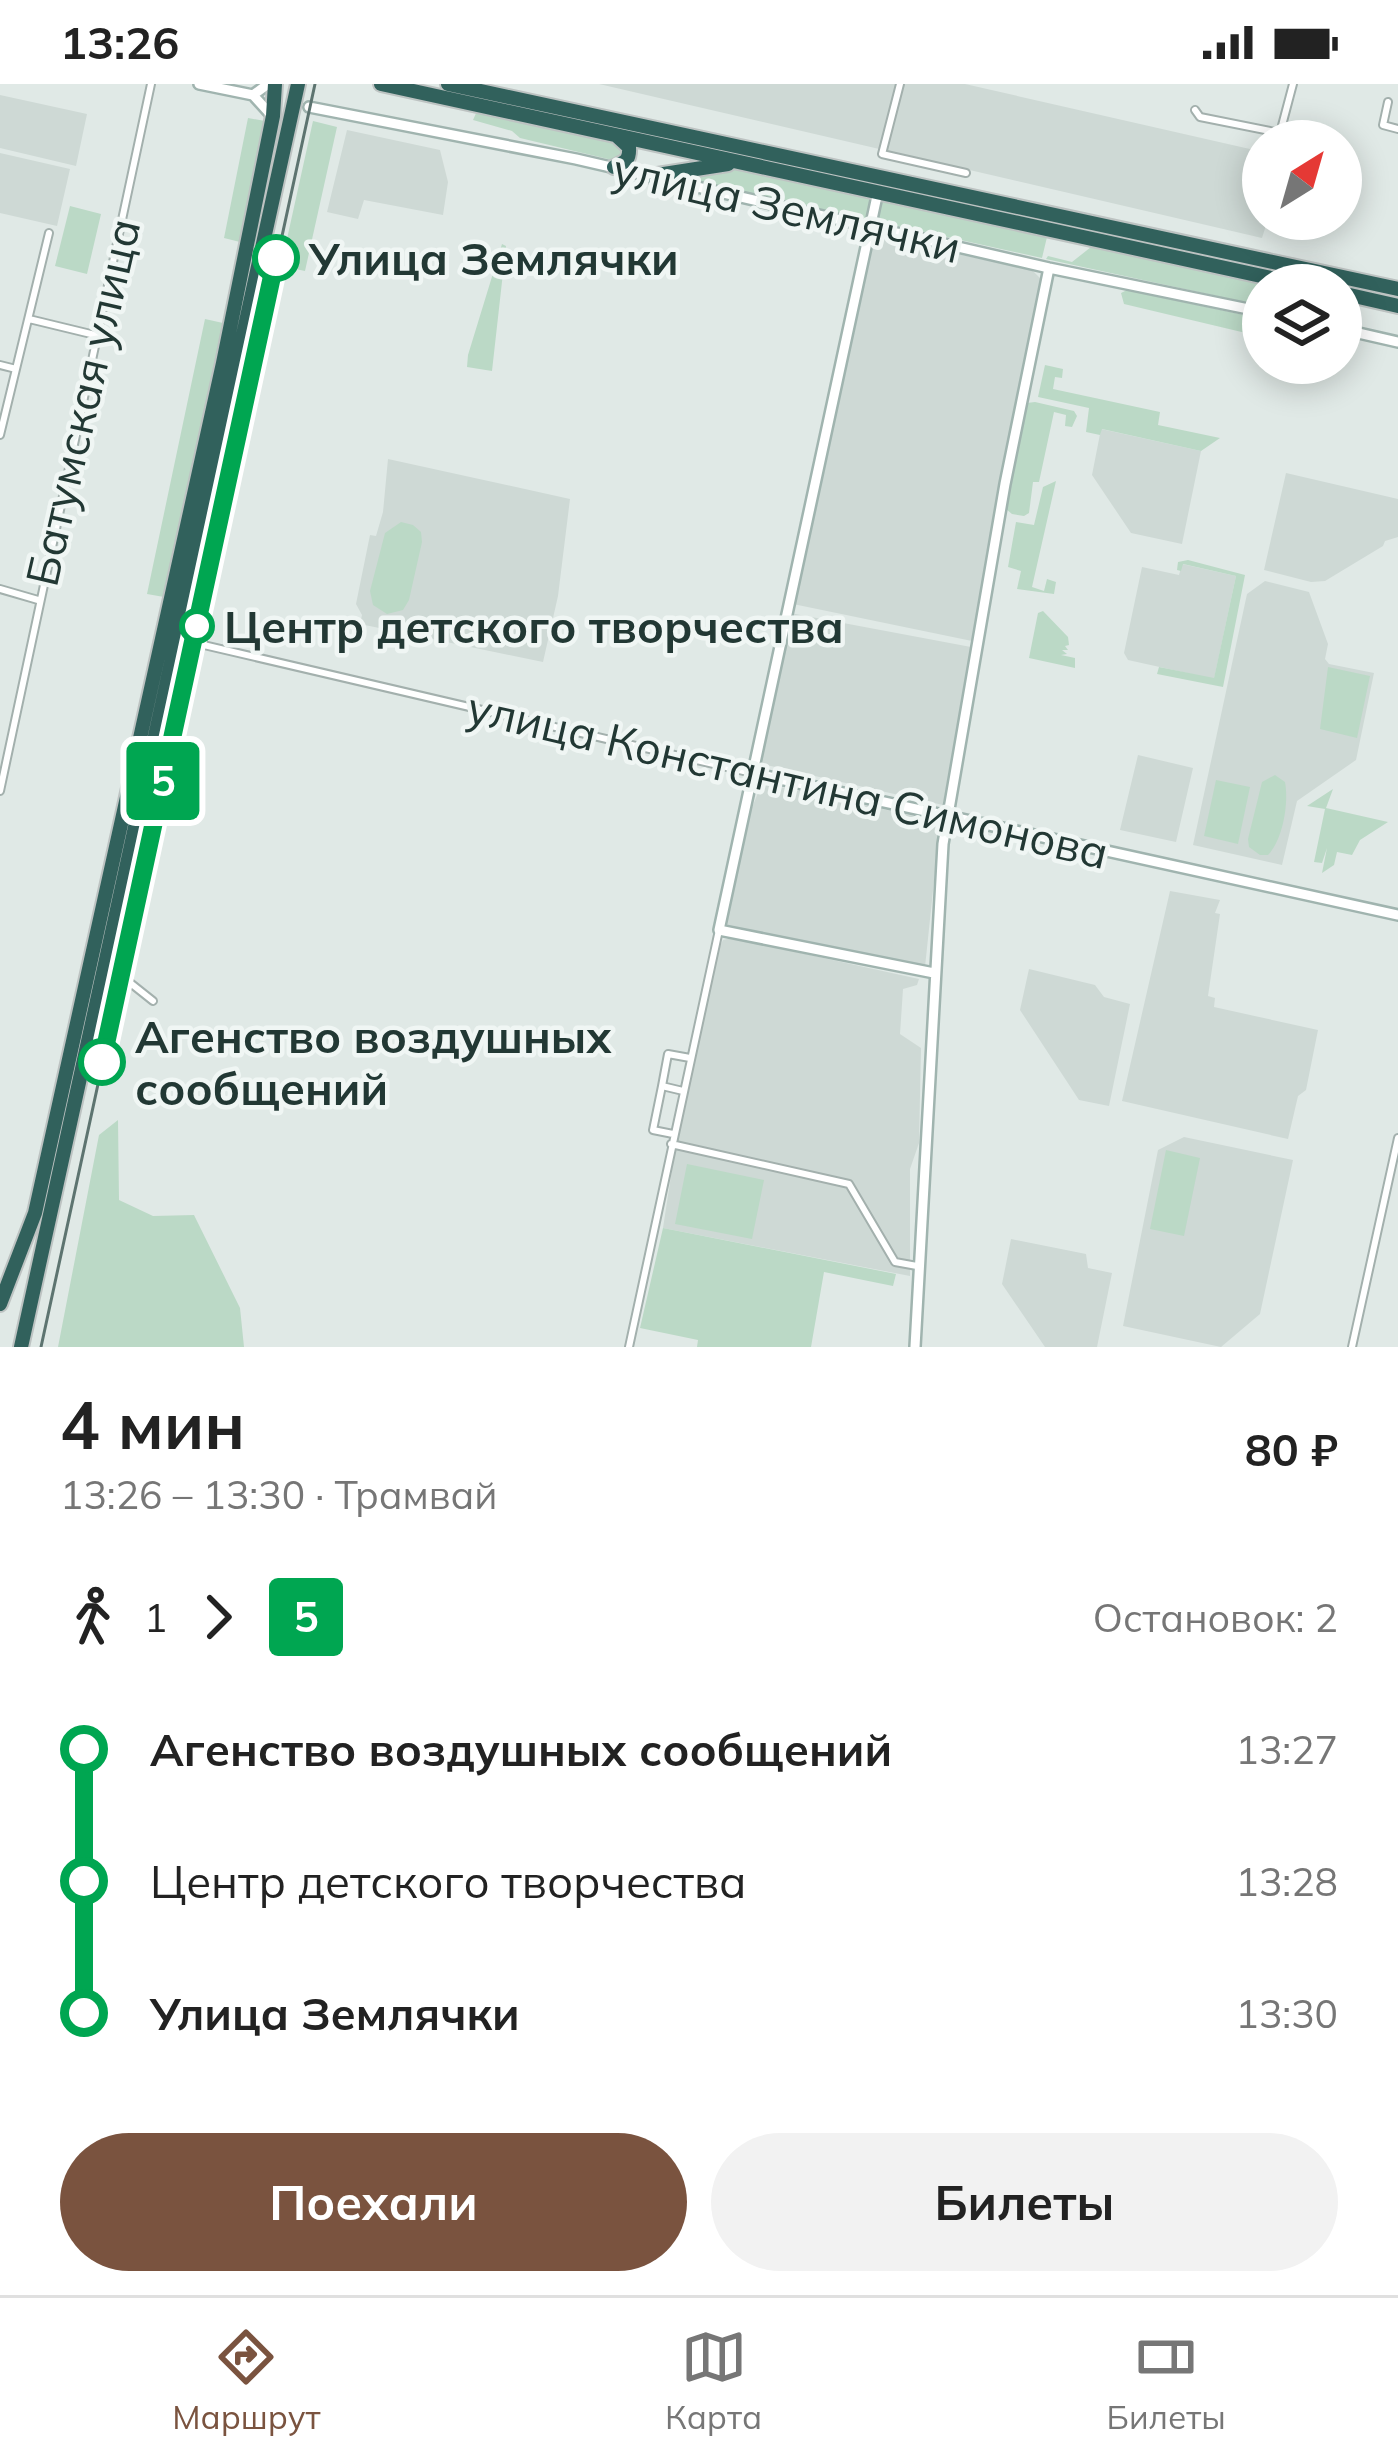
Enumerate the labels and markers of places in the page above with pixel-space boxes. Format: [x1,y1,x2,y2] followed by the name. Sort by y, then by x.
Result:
[308,230,679,286] place label: Улица Землячки
[254,236,298,280] marker: Улица Землячки
[224,598,844,654] place label: Центр детского творчества
[181,610,213,642] marker: Центр детского творчества
[135,1008,612,1116] place label: Агенство воздушных сообщений
[80,1040,124,1084] marker: Агенство воздушных сообщений

